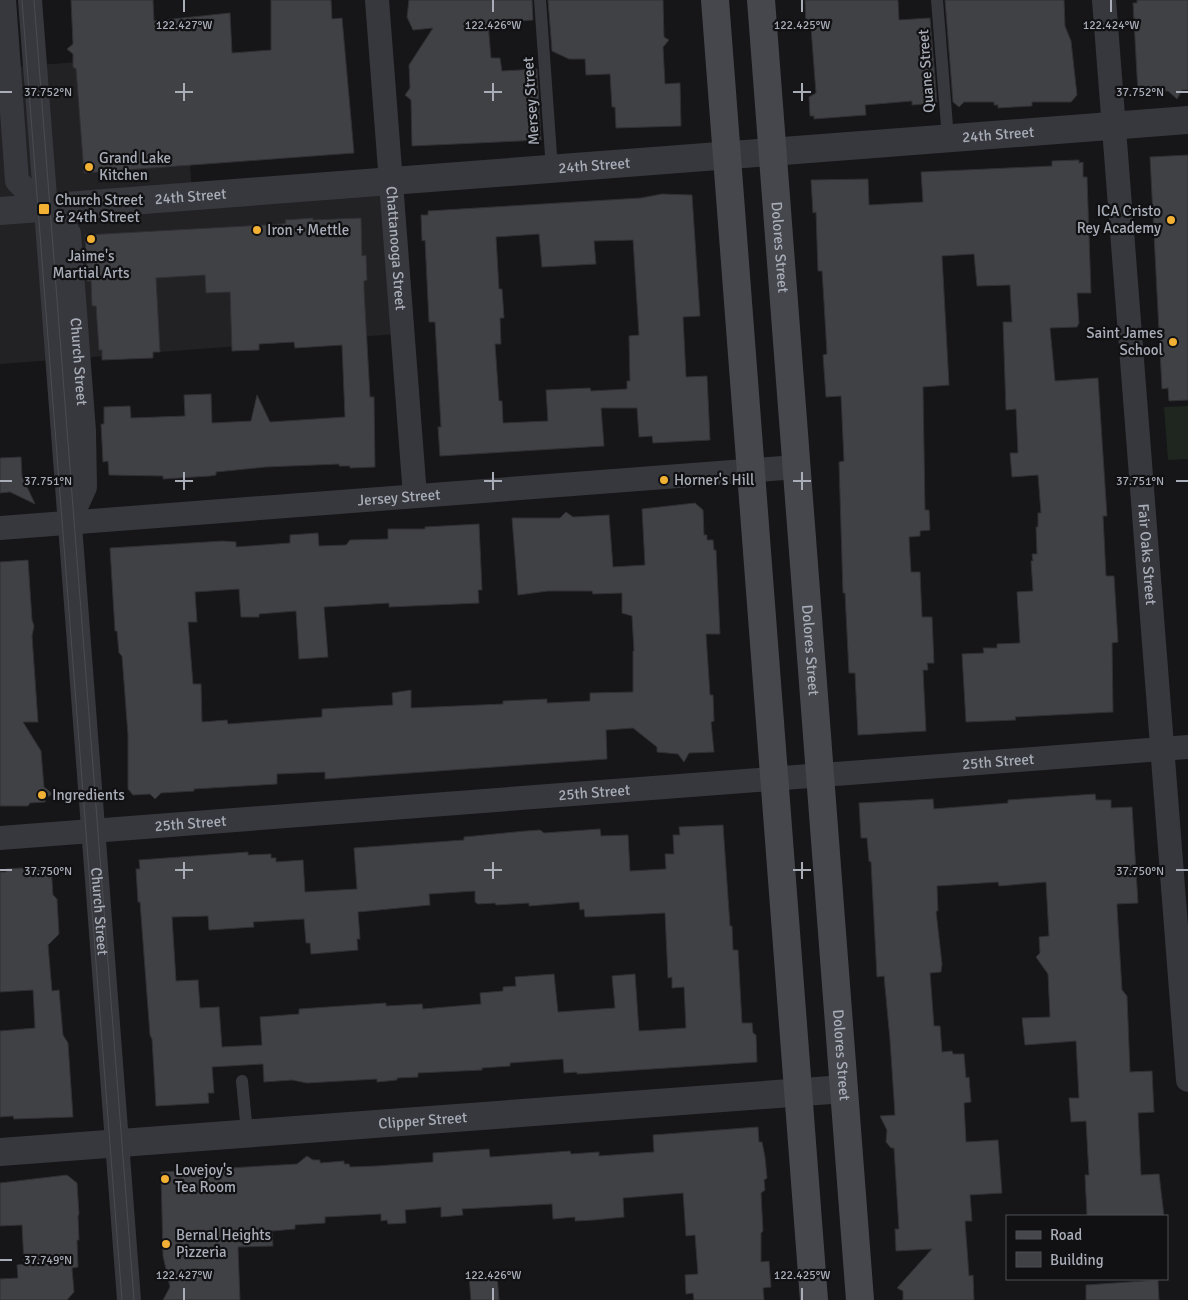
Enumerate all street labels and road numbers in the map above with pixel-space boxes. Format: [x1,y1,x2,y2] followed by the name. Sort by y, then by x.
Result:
[914,29,938,113] street label: Quane Street
[519,56,543,146] street label: Mersey Street
[961,123,1035,146] street label: 24th Street
[558,154,631,177] street label: 24th Street
[154,185,227,208] street label: 24th Street
[382,185,410,311] street label: Chattanooga Street
[767,201,792,294] street label: Dolores Street
[66,317,91,406] street label: Church Street
[357,485,441,510] street label: Jersey Street
[1134,503,1160,606] street label: Fair Oaks Street
[798,604,823,696] street label: Dolores Street
[961,750,1035,773] street label: 25th Street
[558,781,631,804] street label: 25th Street
[154,812,227,835] street label: 25th Street
[87,867,112,956] street label: Church Street
[829,1009,854,1101] street label: Dolores Street
[378,1108,468,1133] street label: Clipper Street

